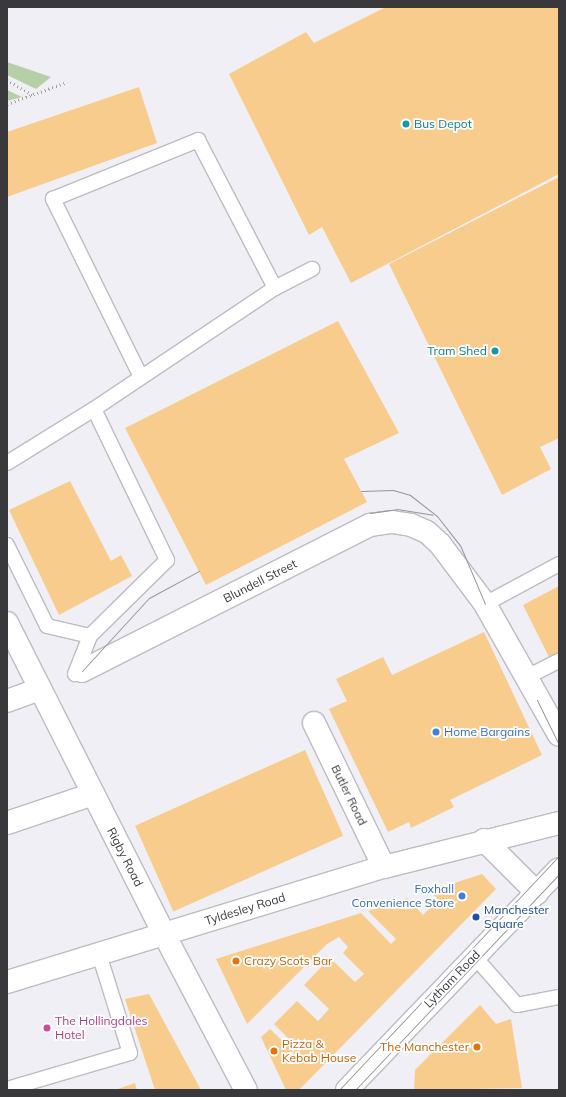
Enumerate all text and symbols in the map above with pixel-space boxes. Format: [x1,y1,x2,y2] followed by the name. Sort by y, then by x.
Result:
[414,117,472,131] place label: Bus Depot
[401,119,411,129] marker: Bus Depot
[427,344,487,358] place label: Tram Shed
[490,346,500,356] marker: Tram Shed
[221,556,299,606] street label: Blundell Street
[444,725,530,739] place label: Home Bargains
[431,727,441,737] marker: Home Bargains
[328,762,370,828] street label: Butler Road
[104,825,146,889] street label: Rigby Road
[351,882,454,910] place label: Foxhall Convenience Store
[203,890,287,928] street label: Tyldesley Road
[457,891,467,901] marker: Foxhall Convenience Store
[484,903,549,931] place label: Manchester Square
[471,912,481,922] marker: Manchester Square
[421,947,483,1011] street label: Lytham Road
[244,954,332,968] place label: Crazy Scots Bar
[231,956,241,966] marker: Crazy Scots Bar
[55,1014,148,1042] place label: The Hollingdales Hotel
[42,1023,52,1033] marker: The Hollingdales Hotel
[282,1037,356,1065] place label: Pizza & Kebab House
[380,1040,469,1054] place label: The Manchester
[472,1042,482,1052] marker: The Manchester
[269,1046,279,1056] marker: Pizza & Kebab House

